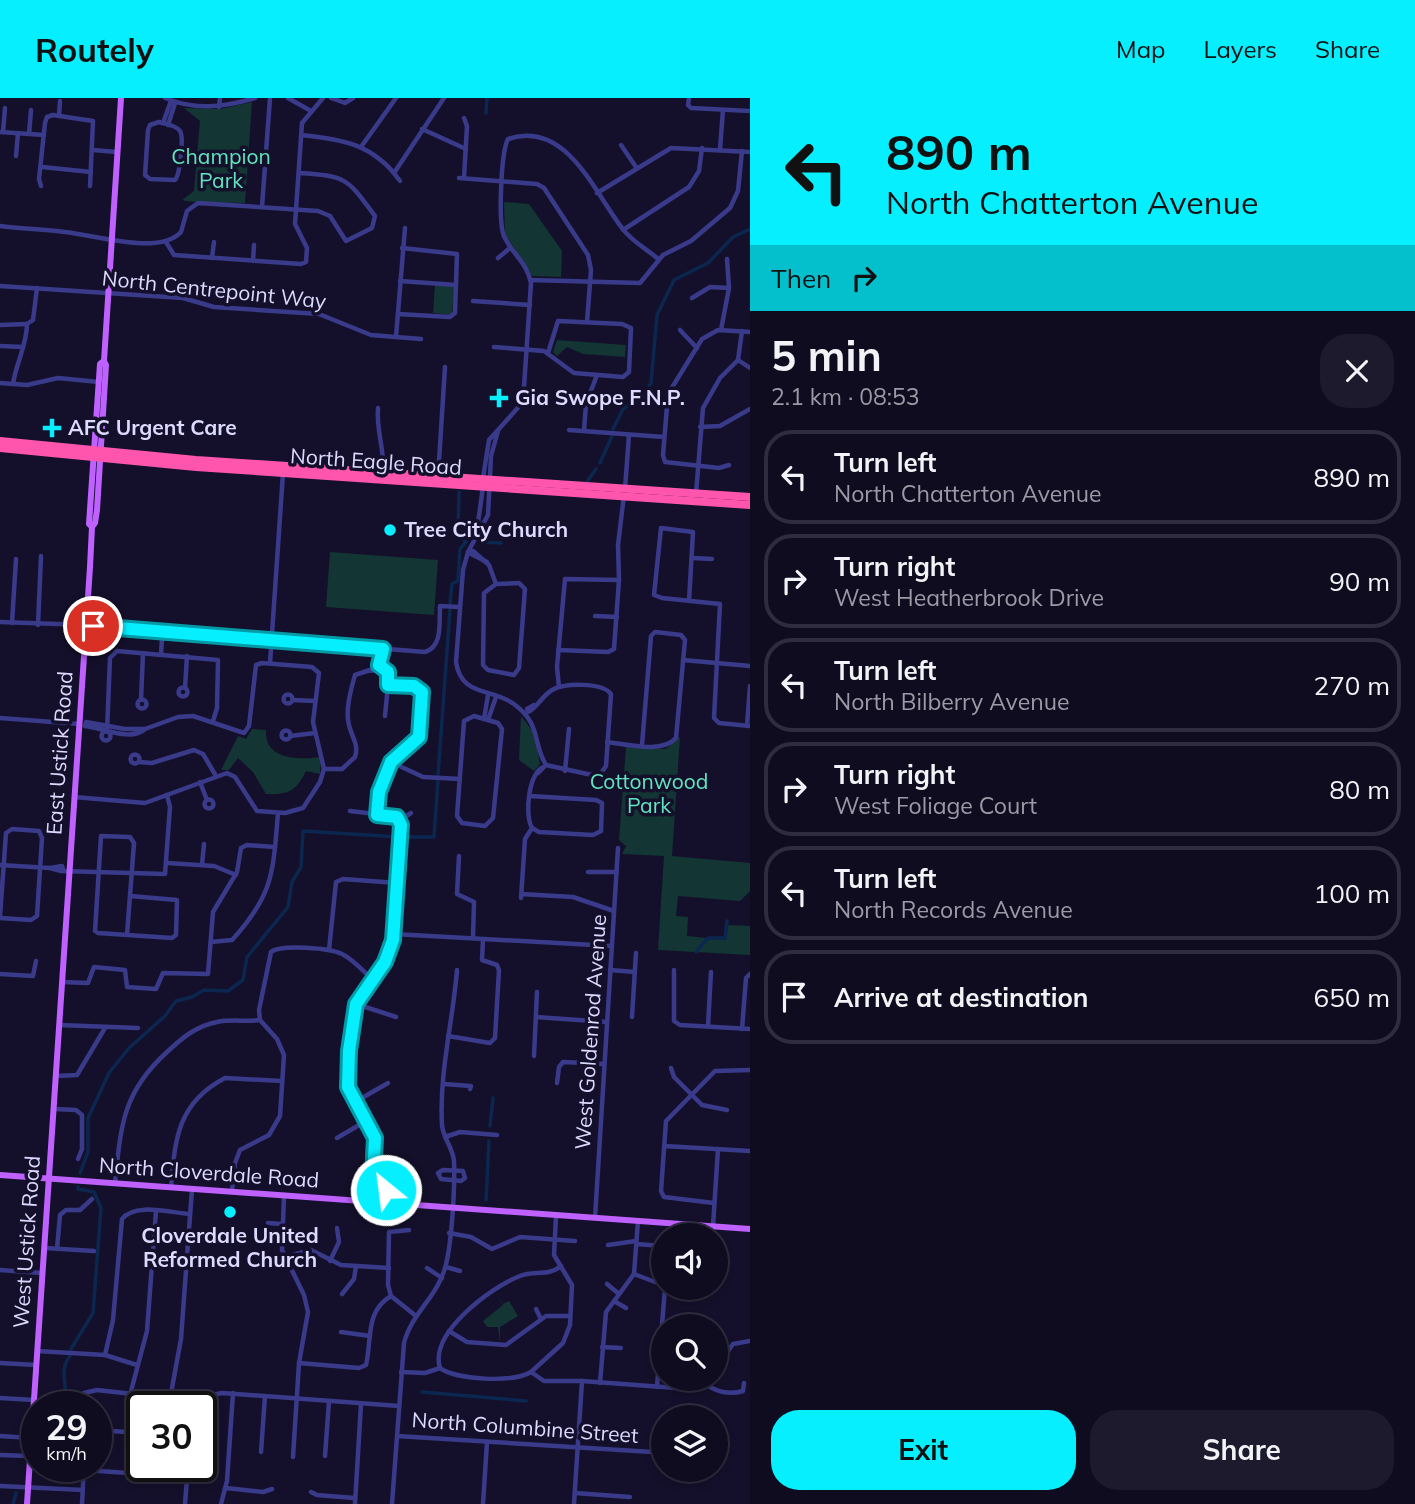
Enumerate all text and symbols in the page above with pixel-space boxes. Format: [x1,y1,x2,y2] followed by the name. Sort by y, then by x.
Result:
[35,29,154,70] text: Routely
[1116,34,1165,64] text: Map
[1203,34,1277,64] text: Layers
[1315,34,1380,64] text: Share
[886,121,1032,182] text: 890 m
[771,126,862,217] icon: left
[171,143,271,193] park label: Champion Park
[886,182,1258,222] text: North Chatterton Avenue
[845,259,883,297] icon: right
[771,262,831,295] text: Then
[101,264,327,314] street label: North Centrepoint Way
[771,329,882,382] text: 5 min
[1320,334,1394,408] button: close
[771,382,920,411] text: 2.1 km · 08:53
[515,384,685,410] place label: Gia Swope F.N.P.
[489,388,509,408] marker: Gia Swope F.N.P.
[68,414,237,440] place label: AFC Urgent Care
[42,418,62,438] marker: AFC Urgent Care
[289,442,463,480] street label: North Eagle Road
[834,446,936,479] text: Turn left
[775,458,813,496] icon: left
[1314,461,1390,494] text: 890 m
[834,479,1102,508] text: North Chatterton Avenue
[404,516,568,542] place label: Tree City Church
[382,522,398,538] marker: Tree City Church
[834,550,955,583] text: Turn right
[775,562,813,600] icon: right
[1329,565,1390,598] text: 90 m
[834,583,1104,612] text: West Heatherbrook Drive
[63,596,123,656] pin
[74,607,112,645] icon: arrive
[834,654,936,687] text: Turn left
[775,666,813,704] icon: left
[1314,669,1390,702] text: 270 m
[40,670,78,836] street label: East Ustick Road
[834,687,1069,716] text: North Bilberry Avenue
[834,758,955,791] text: Turn right
[590,768,708,818] park label: Cottonwood Park
[775,770,813,808] icon: right
[1329,773,1390,806] text: 80 m
[834,791,1037,820] text: West Foliage Court
[834,862,936,895] text: Turn left
[775,874,813,912] icon: left
[1314,877,1390,910] text: 100 m
[834,895,1073,924] text: North Records Avenue
[569,913,611,1151] street label: West Goldenrod Avenue
[775,978,813,1016] icon: arrive
[834,981,1089,1014] text: Arrive at destination
[1314,981,1390,1014] text: 650 m
[98,1151,320,1193] street label: North Cloverdale Road
[349,1153,423,1227] position arrow
[7,1155,45,1329] street label: West Ustick Road
[222,1204,238,1220] marker: Cloverdale United Reformed Church
[141,1222,319,1272] place label: Cloverdale United Reformed Church
[651,1223,728,1482] map controls
[651,1223,728,1300] button: sound
[651,1314,728,1391] button: search
[126,1391,217,1482] speed limit sign: 30
[45,1405,88,1449] text: 29
[651,1405,728,1482] button: layers
[411,1406,639,1448] street label: North Columbine Street
[771,1410,1076,1490] button: Exit
[1090,1410,1394,1490] button: Share
[46,1442,87,1465] text: km/h

